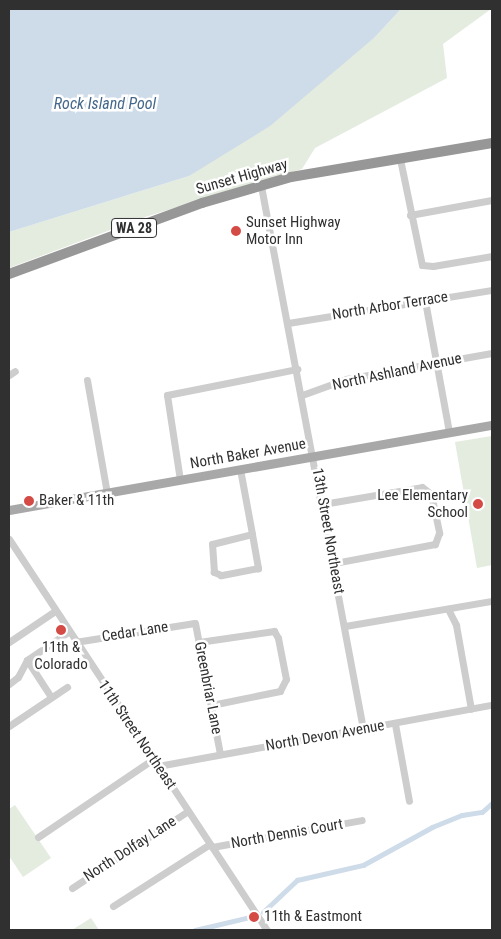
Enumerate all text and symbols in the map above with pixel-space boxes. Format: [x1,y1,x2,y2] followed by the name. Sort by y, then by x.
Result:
[54,94,156,114] water label: Rock Island Pool
[194,155,290,199] street label: Sunset Highway
[246,213,341,248] place label: Sunset Highway Motor Inn
[110,217,158,240] road number: WA 28
[230,225,242,237] marker: Sunset Highway Motor Inn
[331,288,449,324] street label: North Arbor Terrace
[331,350,463,394] street label: North Ashland Avenue
[189,435,307,473] street label: North Baker Avenue
[308,467,348,595] street label: 13th Street Northeast
[377,486,468,521] place label: Lee Elementary School
[39,492,114,510] place label: Baker & 11th
[23,495,35,507] marker: Baker & 11th
[472,498,484,510] marker: Lee Elementary School
[101,618,169,646] street label: Cedar Lane
[55,624,67,636] marker: 11th & Colorado
[34,638,88,673] place label: 11th & Colorado
[190,640,226,736] street label: Greenbriar Lane
[94,677,180,793] street label: 11th Street Northeast
[264,717,386,755] street label: North Devon Avenue
[80,812,180,886] street label: North Dolfay Lane
[230,815,344,853] street label: North Dennis Court
[264,908,362,926] place label: 11th & Eastmont
[248,911,260,923] marker: 11th & Eastmont

